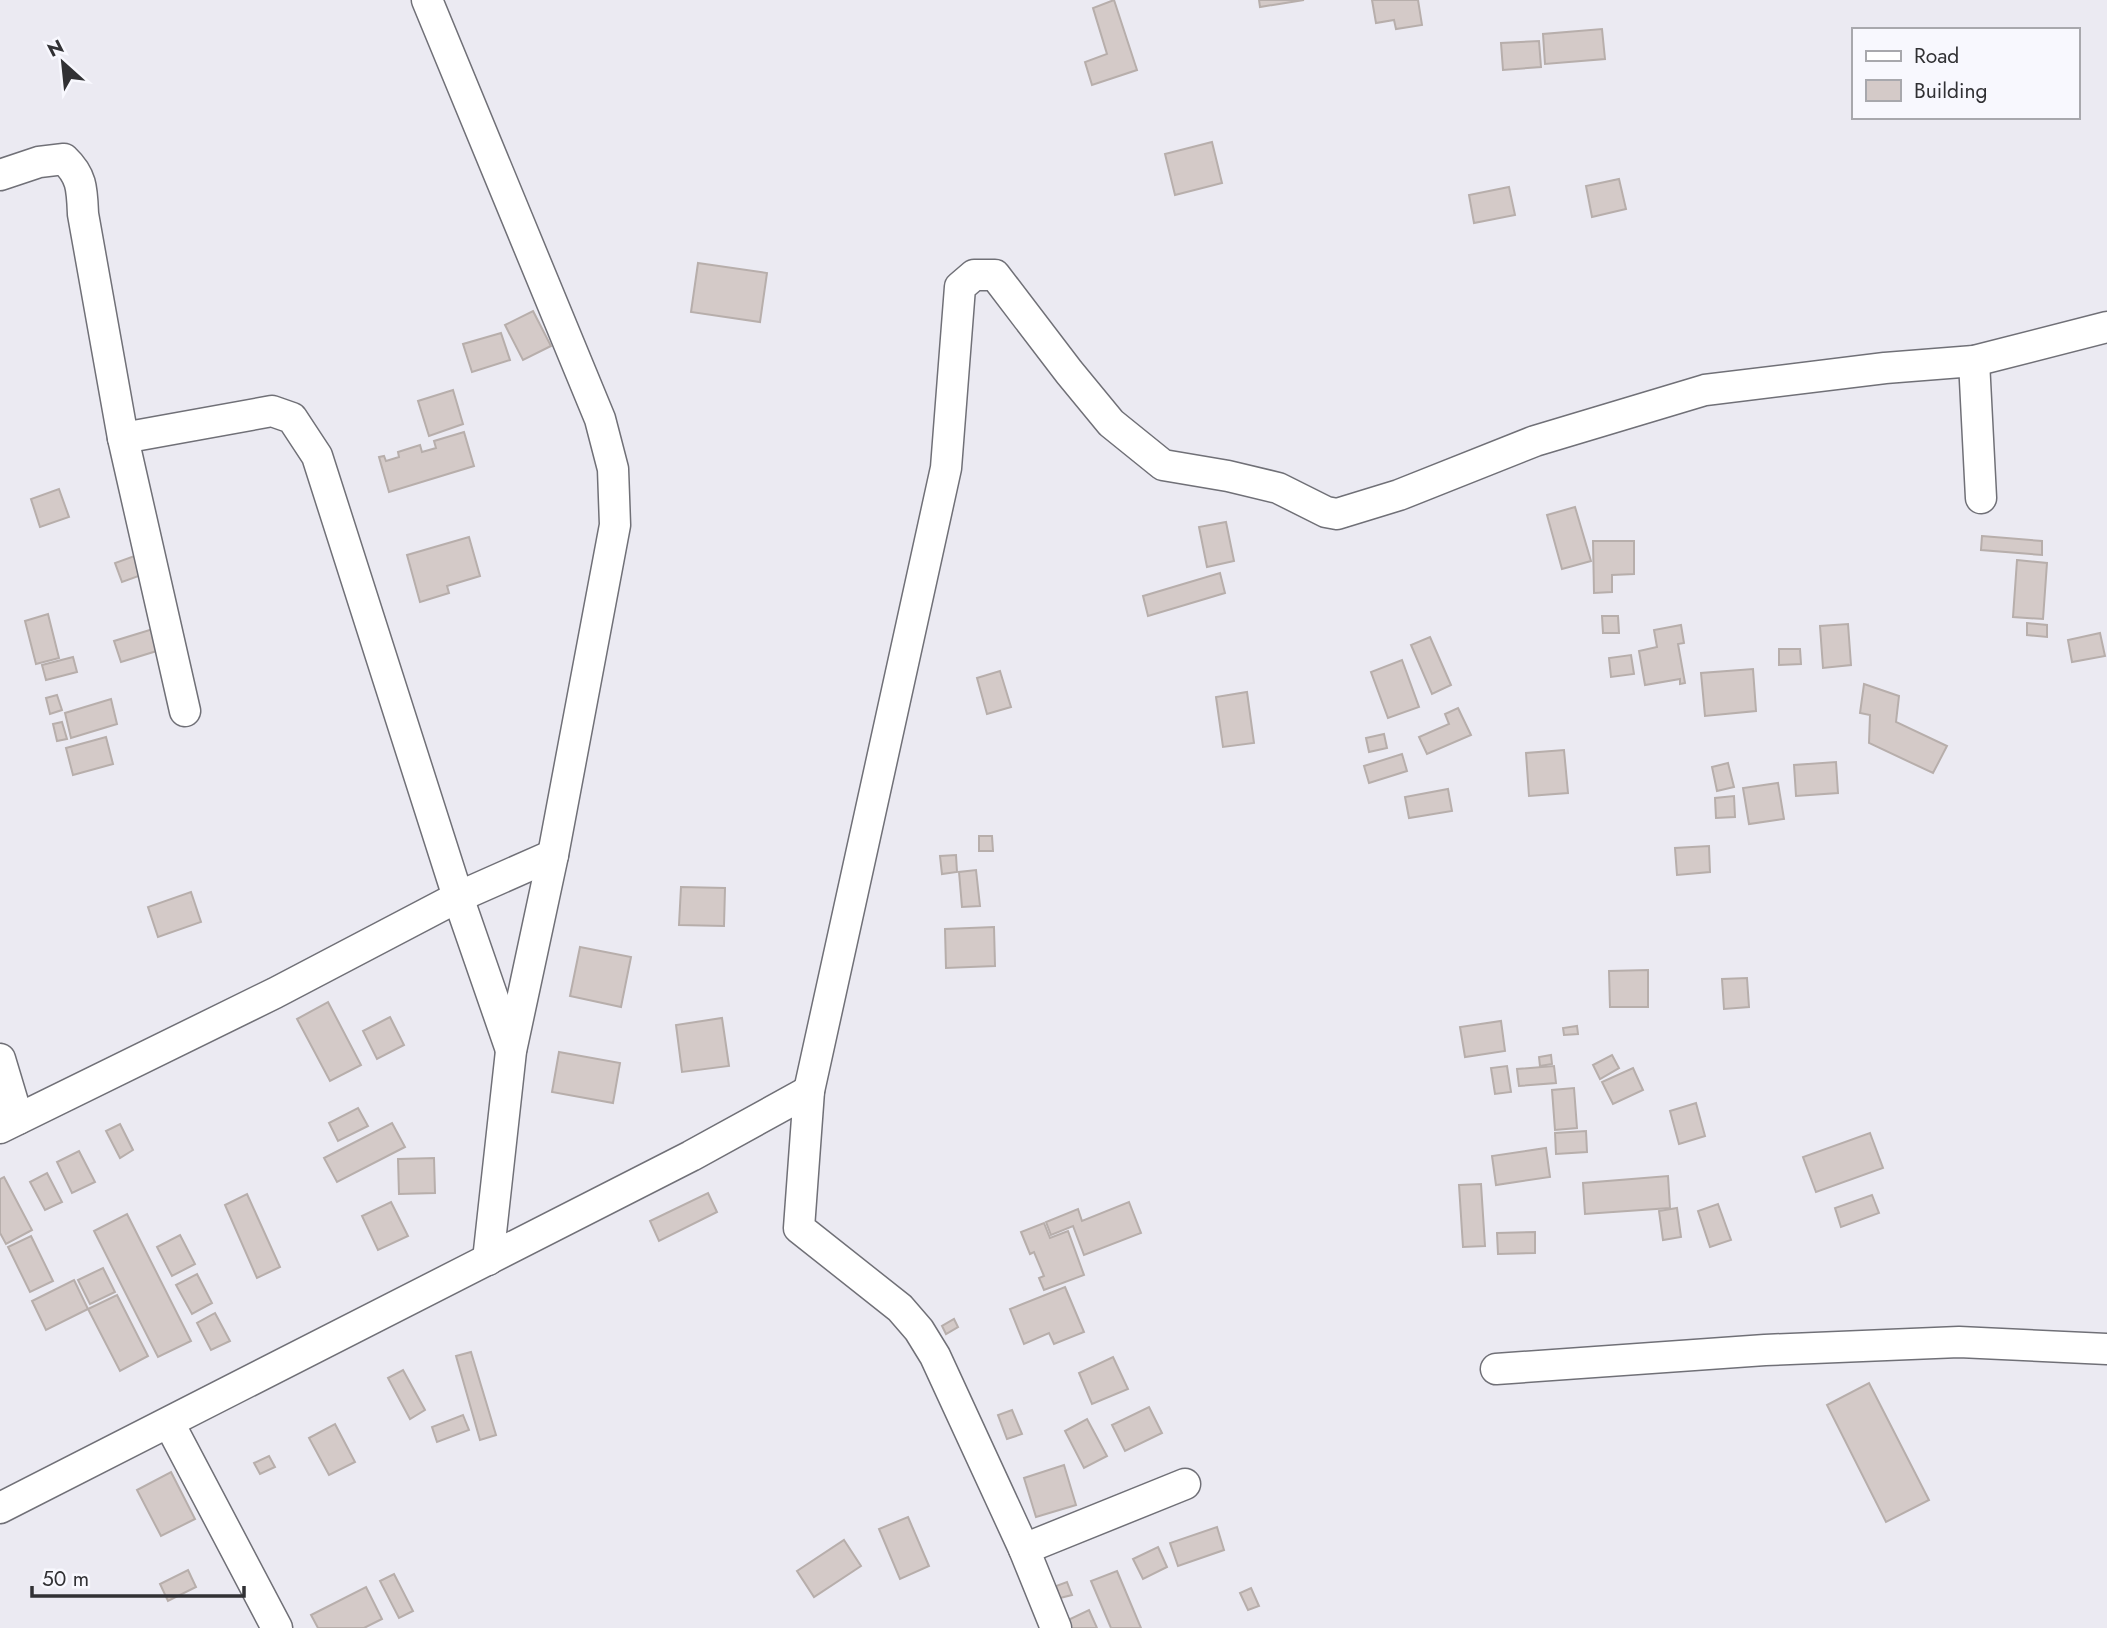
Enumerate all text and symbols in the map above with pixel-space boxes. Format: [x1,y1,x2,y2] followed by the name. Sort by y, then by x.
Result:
[28,28,98,98] north arrow
[1852,28,2079,119] legend
[43,33,68,64] text: N
[1914,41,1959,71] text: Road
[1914,76,1987,106] text: Building
[32,1554,243,1598] scale bar
[42,1564,89,1594] text: 50 m

